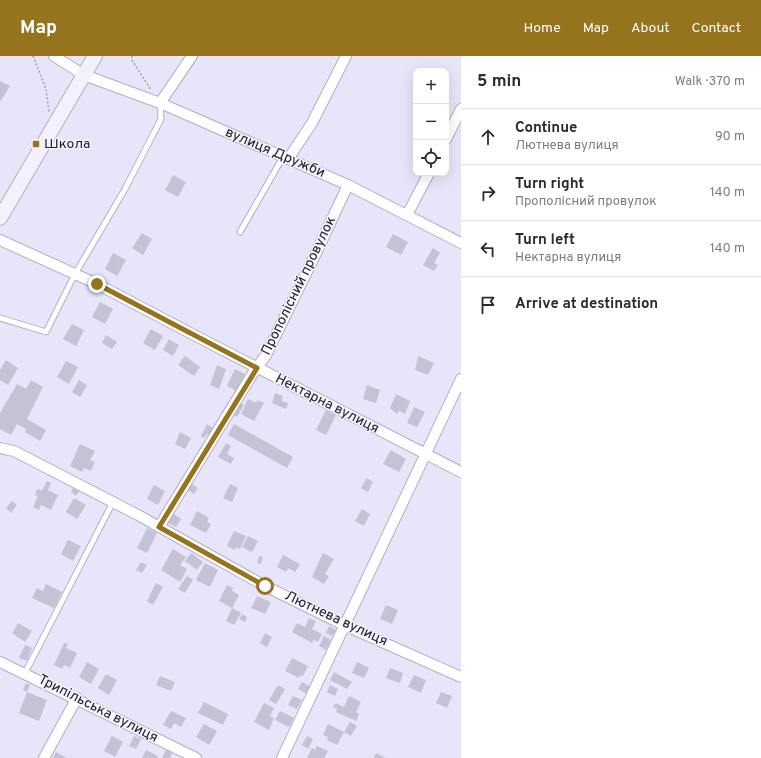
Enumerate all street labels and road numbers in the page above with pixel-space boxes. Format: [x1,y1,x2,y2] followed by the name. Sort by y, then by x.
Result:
[222,124,328,182] street label: вулиця Дружби
[258,214,340,358] street label: Прополісний провулок
[272,370,382,438] street label: Нектарна вулиця
[282,588,390,650] street label: Лютнева вулиця
[35,671,161,747] street label: Трипільська вулиця

